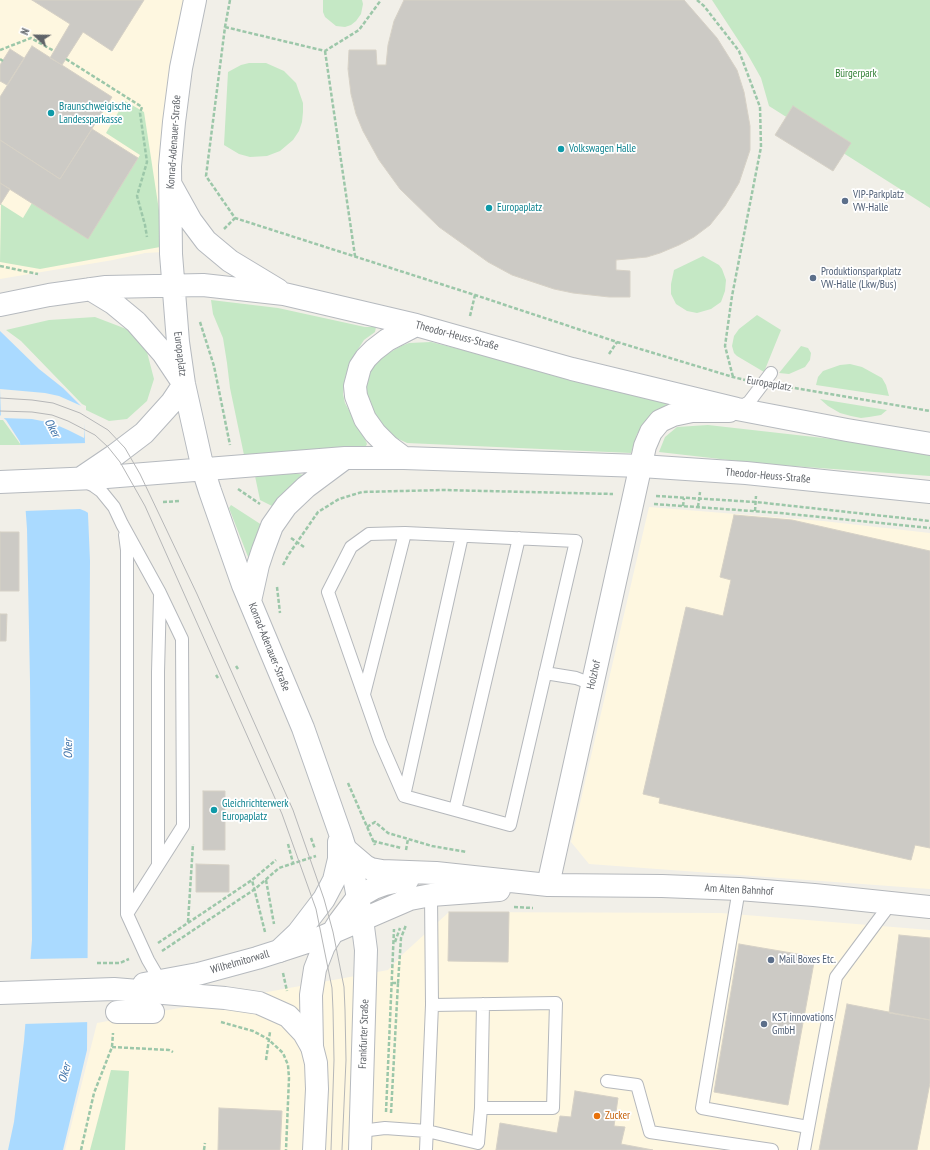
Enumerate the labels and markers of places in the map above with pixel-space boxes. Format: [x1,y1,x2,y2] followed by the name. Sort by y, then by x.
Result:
[59,100,131,126] place label: Braunschweigische Landessparkasse
[46,108,56,118] marker: Braunschweigische Landessparkasse
[569,142,636,156] place label: Volkswagen Halle
[556,144,566,154] marker: Volkswagen Halle
[853,188,904,214] place label: VIP-Parkplatz VW-Halle
[840,196,850,206] marker: VIP-Parkplatz VW-Halle
[497,201,542,215] place label: Europaplatz
[484,203,494,213] marker: Europaplatz
[821,265,901,291] place label: Produktionsparkplatz VW-Halle (Lkw/Bus)
[808,273,818,283] marker: Produktionsparkplatz VW-Halle (Lkw/Bus)
[222,797,289,823] place label: Gleichrichterwerk Europaplatz
[209,805,219,815] marker: Gleichrichterwerk Europaplatz
[779,953,836,967] place label: Mail Boxes Etc.
[766,955,776,965] marker: Mail Boxes Etc.
[772,1011,833,1037] place label: KST innovations GmbH
[759,1019,769,1029] marker: KST innovations GmbH
[605,1109,630,1123] place label: Zucker
[592,1111,602,1121] marker: Zucker

